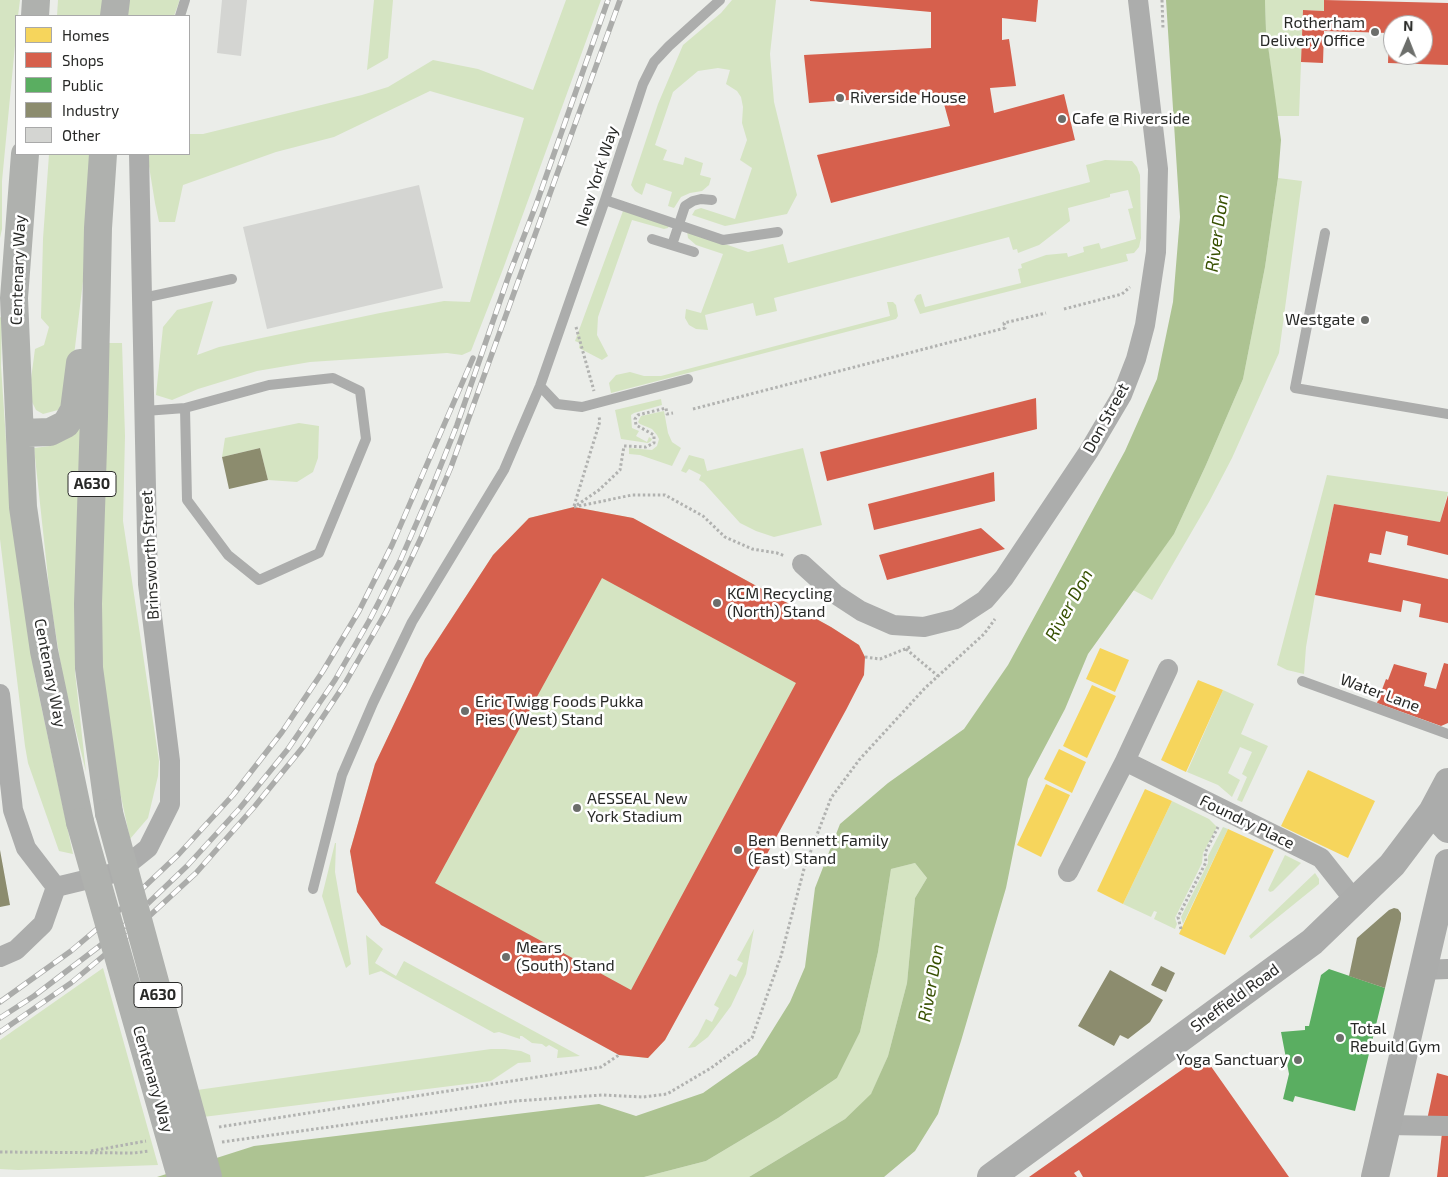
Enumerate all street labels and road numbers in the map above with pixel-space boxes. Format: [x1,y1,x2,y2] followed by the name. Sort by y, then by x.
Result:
[572,124,622,228] street label: New York Way
[6,214,30,326] street label: Centenary Way
[1079,380,1133,456] street label: Don Street
[68,472,116,496] road number: A630
[137,490,163,620] street label: Brinsworth Street
[30,617,70,729] street label: Centenary Way
[1338,670,1422,716] street label: Water Lane
[1197,791,1297,853] street label: Foundry Place
[1187,959,1283,1037] street label: Sheffield Road
[134,982,182,1008] road number: A630
[129,1023,177,1135] street label: Centenary Way

